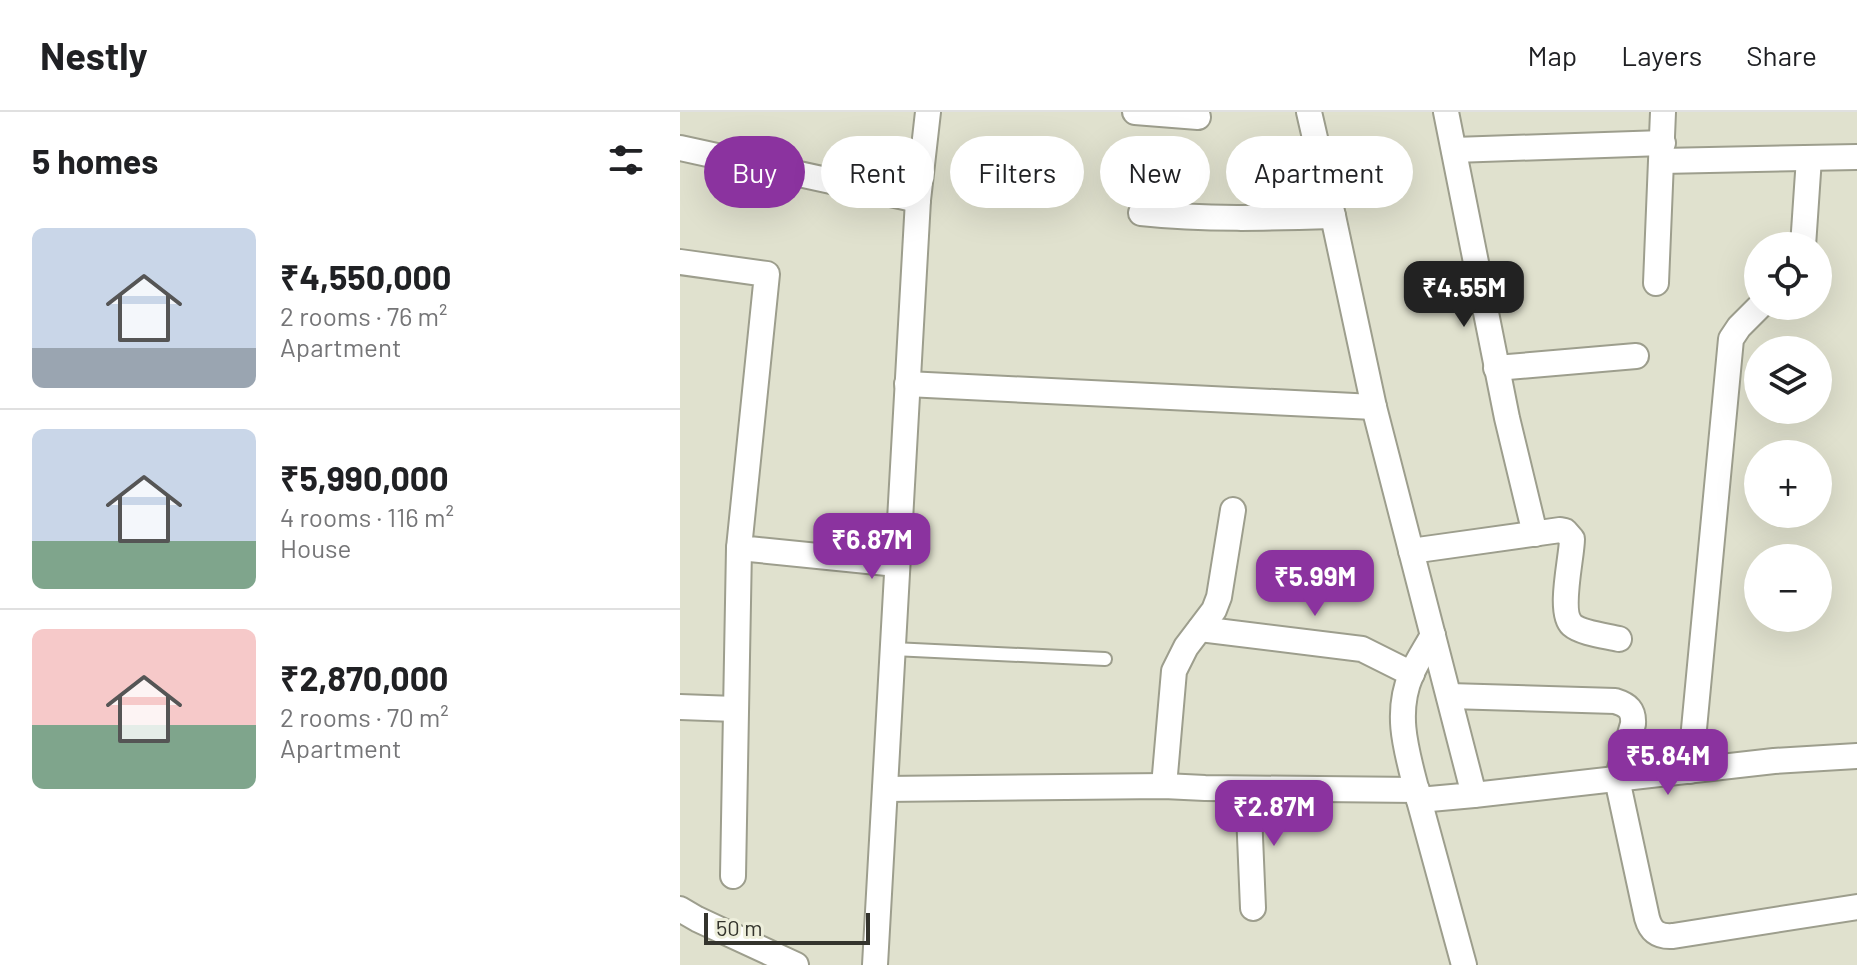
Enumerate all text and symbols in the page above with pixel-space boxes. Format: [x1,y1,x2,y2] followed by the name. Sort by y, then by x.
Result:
[40,32,148,78] text: Nestly
[1527,38,1577,72] text: Map
[1621,38,1702,72] text: Layers
[1746,38,1817,72] text: Share
[704,136,805,208] chip: Buy
[821,136,934,208] chip: Rent
[950,136,1084,208] chip: Filters
[1100,136,1210,208] chip: New
[1226,136,1413,208] chip: Apartment
[604,138,648,182] icon: filters
[32,140,158,181] text: 5 homes
[1744,232,1832,632] map controls
[1744,232,1832,320] button: locate
[280,256,451,297] text: ₹4,550,000
[96,260,192,356] icon: home
[1399,261,1529,329] pin: ₹4.55M
[1422,271,1506,302] text: ₹4.55M
[280,300,448,331] text: 2 rooms · 76 m²
[280,331,401,362] text: Apartment
[1744,336,1832,424] button: layers
[1744,440,1832,528] button: +
[280,457,449,498] text: ₹5,990,000
[96,461,192,557] icon: home
[280,501,454,532] text: 4 rooms · 116 m²
[807,513,937,581] pin: ₹6.87M
[831,523,913,554] text: ₹6.87M
[280,532,351,563] text: House
[1744,544,1832,632] button: −
[1250,550,1380,618] pin: ₹5.99M
[1274,560,1356,591] text: ₹5.99M
[280,657,448,698] text: ₹2,870,000
[96,661,192,757] icon: home
[280,701,449,732] text: 2 rooms · 70 m²
[1603,729,1733,797] pin: ₹5.84M
[280,732,401,763] text: Apartment
[1626,739,1710,770] text: ₹5.84M
[1209,780,1339,848] pin: ₹2.87M
[1233,790,1315,821] text: ₹2.87M
[704,909,870,945] scale bar
[716,914,762,940] text: 50 m

